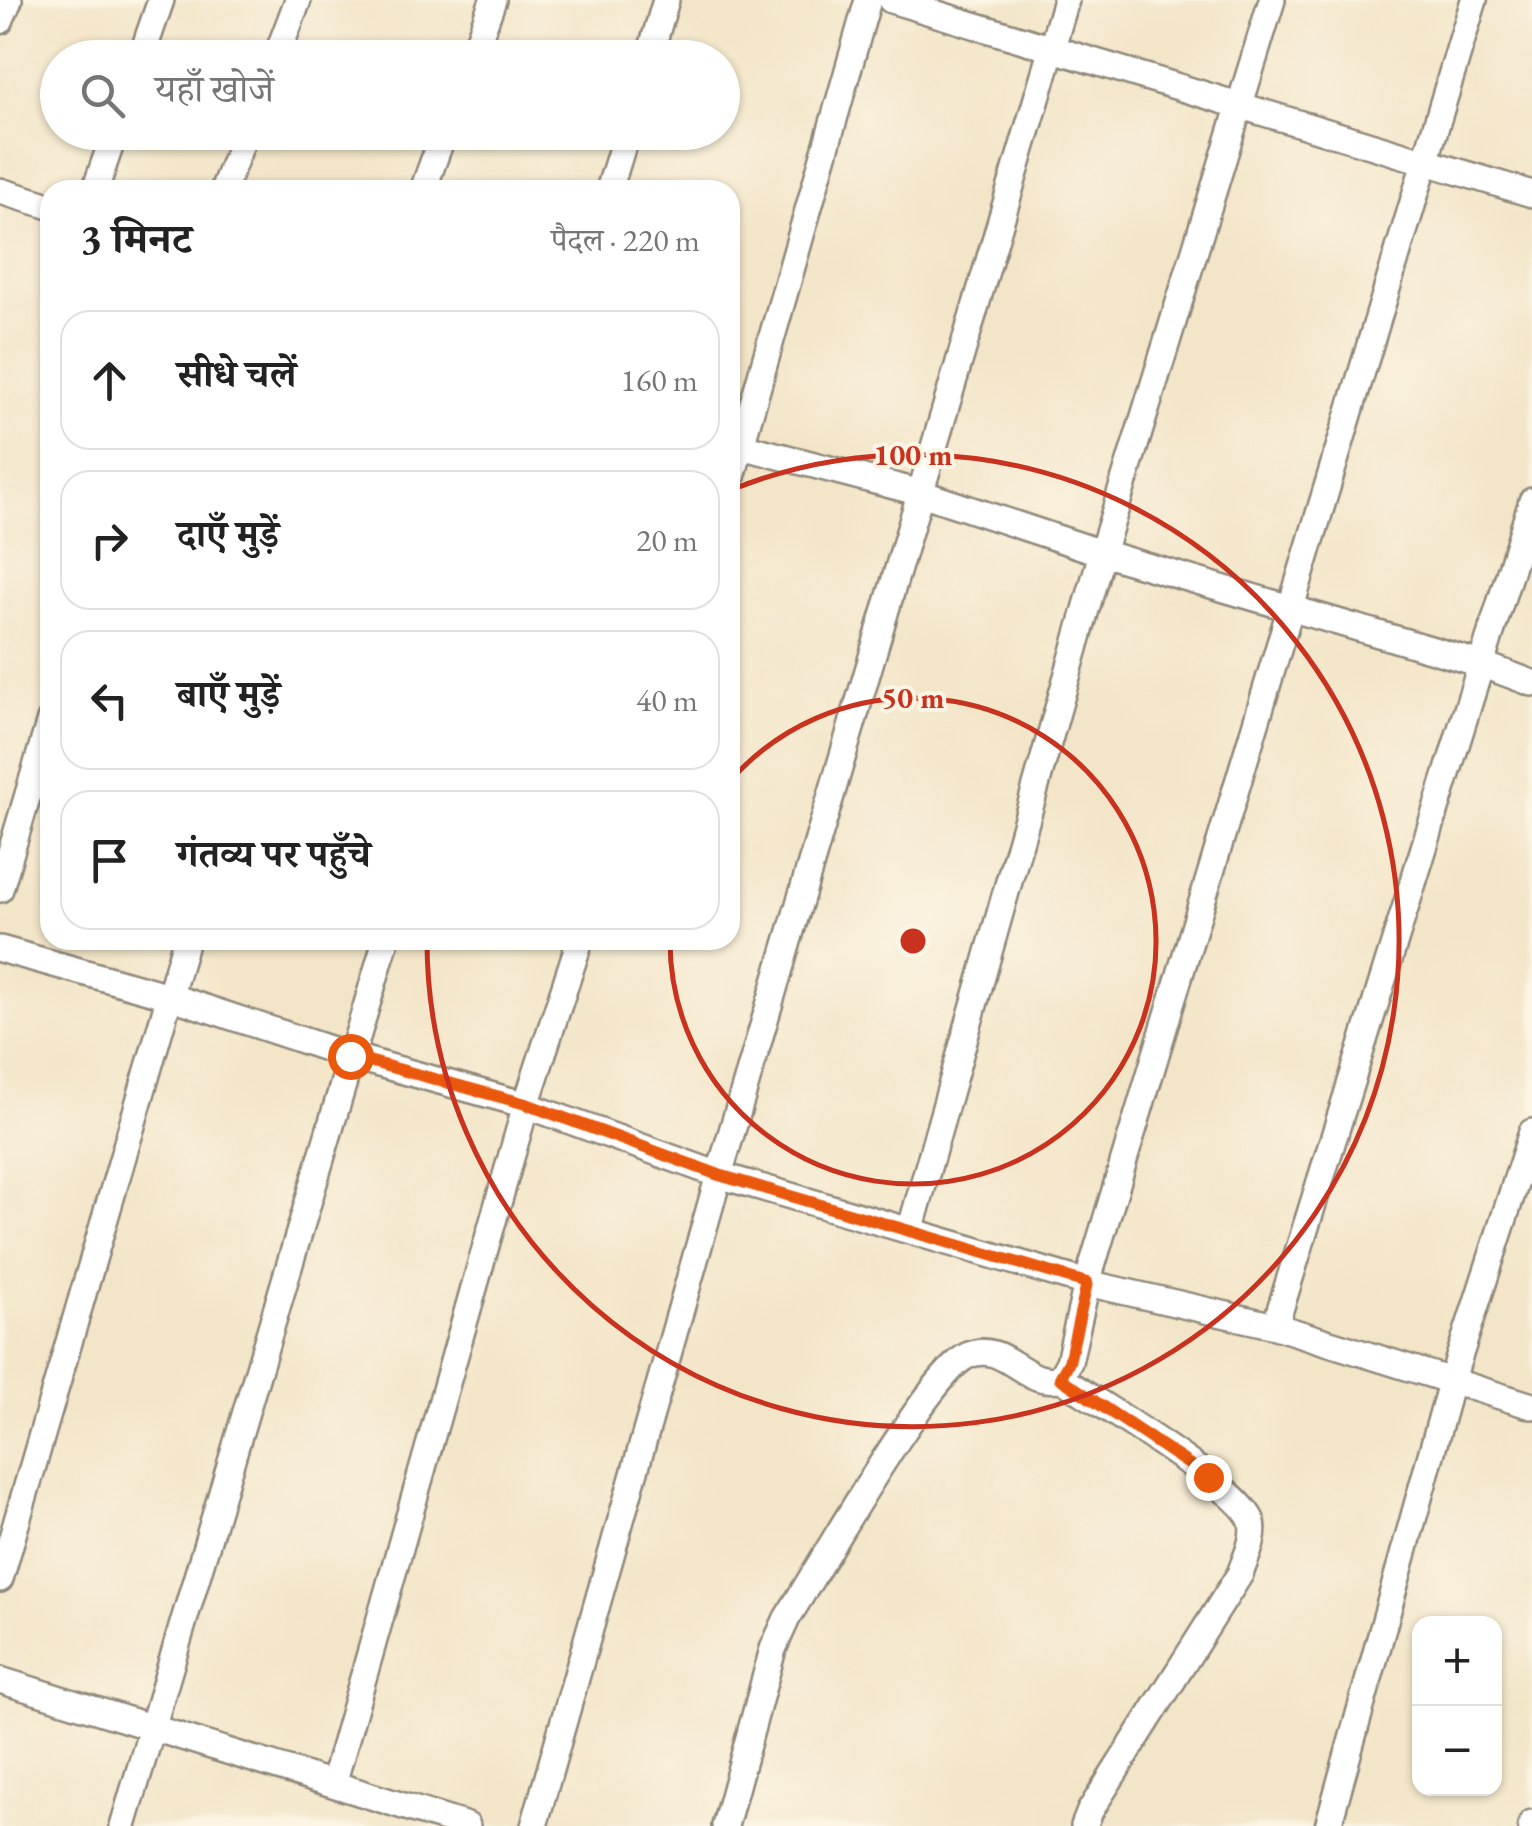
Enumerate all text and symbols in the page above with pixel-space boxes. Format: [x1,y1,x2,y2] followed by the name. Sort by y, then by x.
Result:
[40,40,740,150] search box
[155,64,274,113] text: यहाँ खोजें
[75,68,130,123] icon: search
[80,211,192,266] text: 3 मिनट
[551,219,700,261] text: पैदल · 220 m
[177,349,296,398] text: सीधे चलें
[82,353,137,408] icon: ahead
[621,359,698,401] text: 160 m
[874,435,952,474] text: 100 m
[177,509,279,558] text: दाएँ मुड़ें
[82,513,137,568] icon: right
[636,519,698,561] text: 20 m
[177,669,280,718] text: बाएँ मुड़ें
[82,673,137,728] icon: left
[881,678,945,717] text: 50 m
[636,679,698,721] text: 40 m
[177,829,371,878] text: गंतव्य पर पहुँचे
[82,833,137,888] icon: arrive
[895,923,931,959] centre of rings
[328,1034,374,1080] route start
[1186,1455,1232,1501] route end
[1412,1616,1502,1796] map controls
[1412,1616,1502,1706] button: +
[1412,1706,1502,1796] button: −

